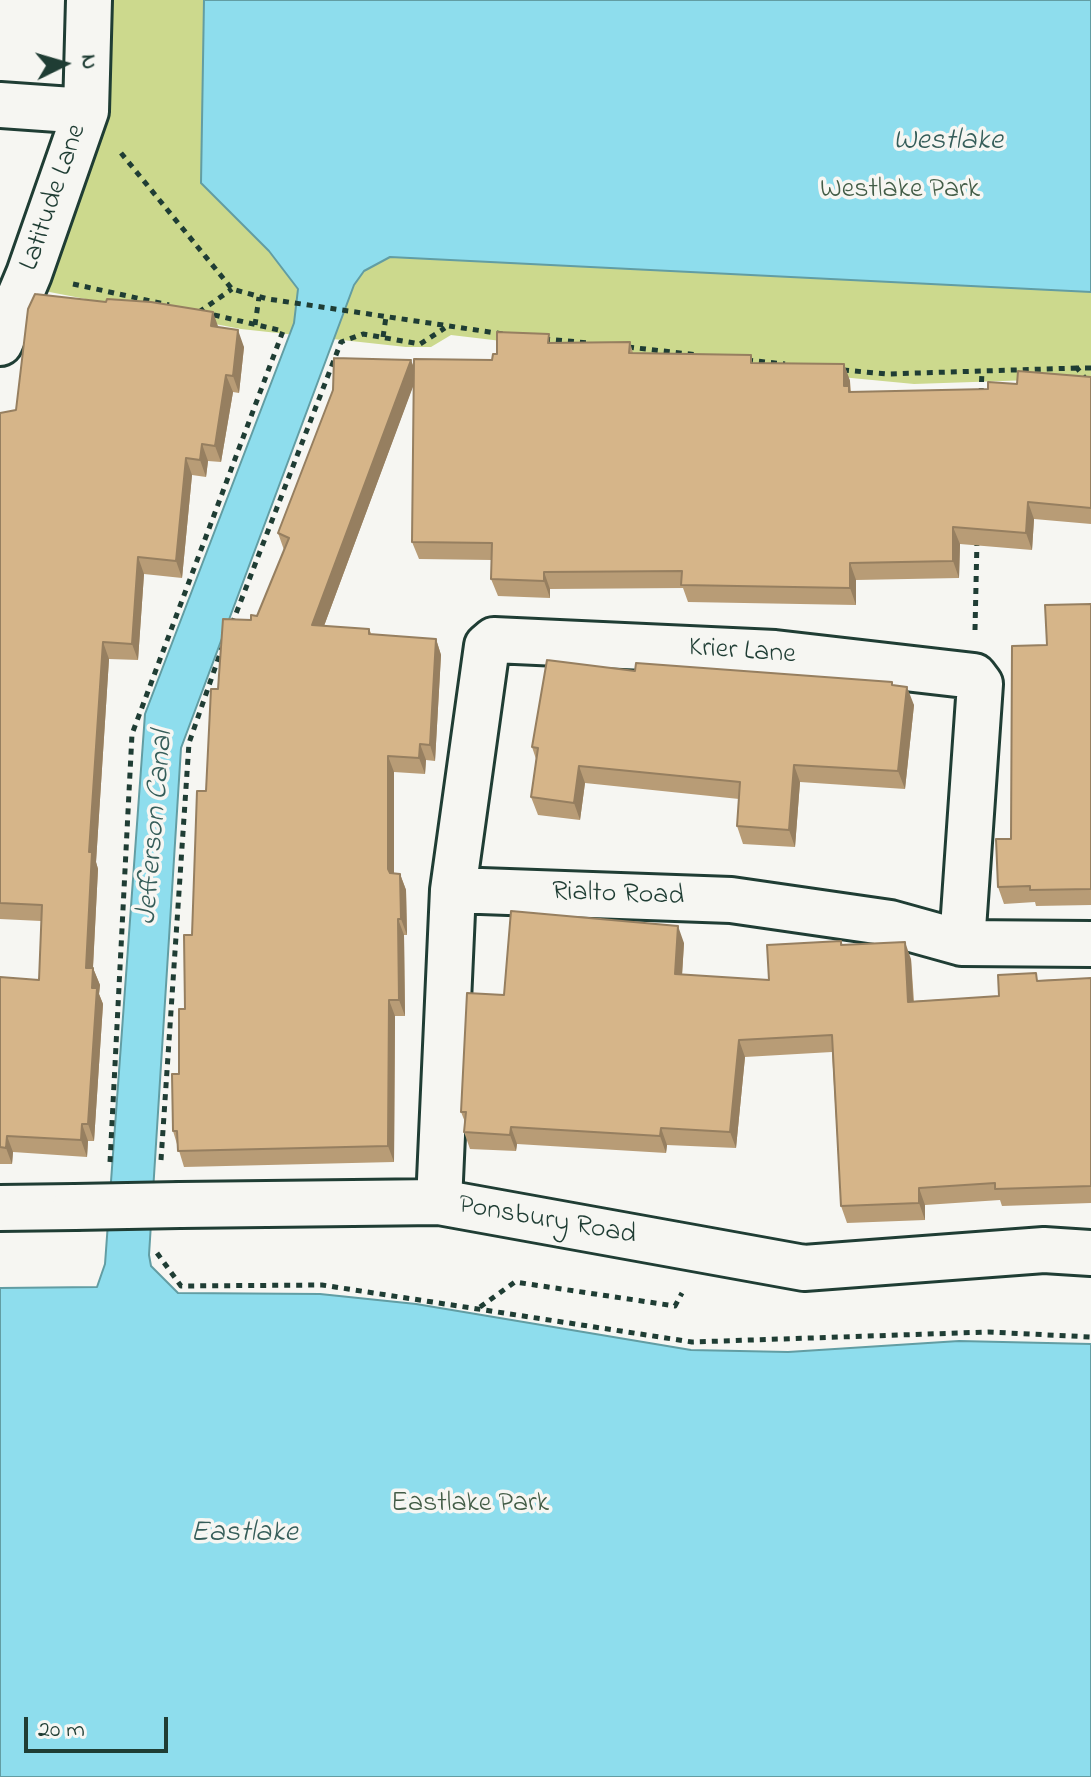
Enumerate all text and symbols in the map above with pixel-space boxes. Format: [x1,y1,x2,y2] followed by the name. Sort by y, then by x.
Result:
[24,24,104,104] north arrow
[71,53,104,71] text: N
[14,120,96,276] street label: Latitude Lane
[893,125,1003,161] water label: Westlake
[820,174,980,208] park label: Westlake Park
[687,632,797,674] street label: Krier Lane
[131,730,183,926] water label: Jefferson Canal
[551,877,685,915] street label: Rialto Road
[455,1190,639,1254] street label: Ponsbury Road
[391,1488,549,1522] park label: Eastlake Park
[190,1517,298,1553] water label: Eastlake
[28,1701,172,1751] scale bar
[38,1713,85,1748] text: 20 m

